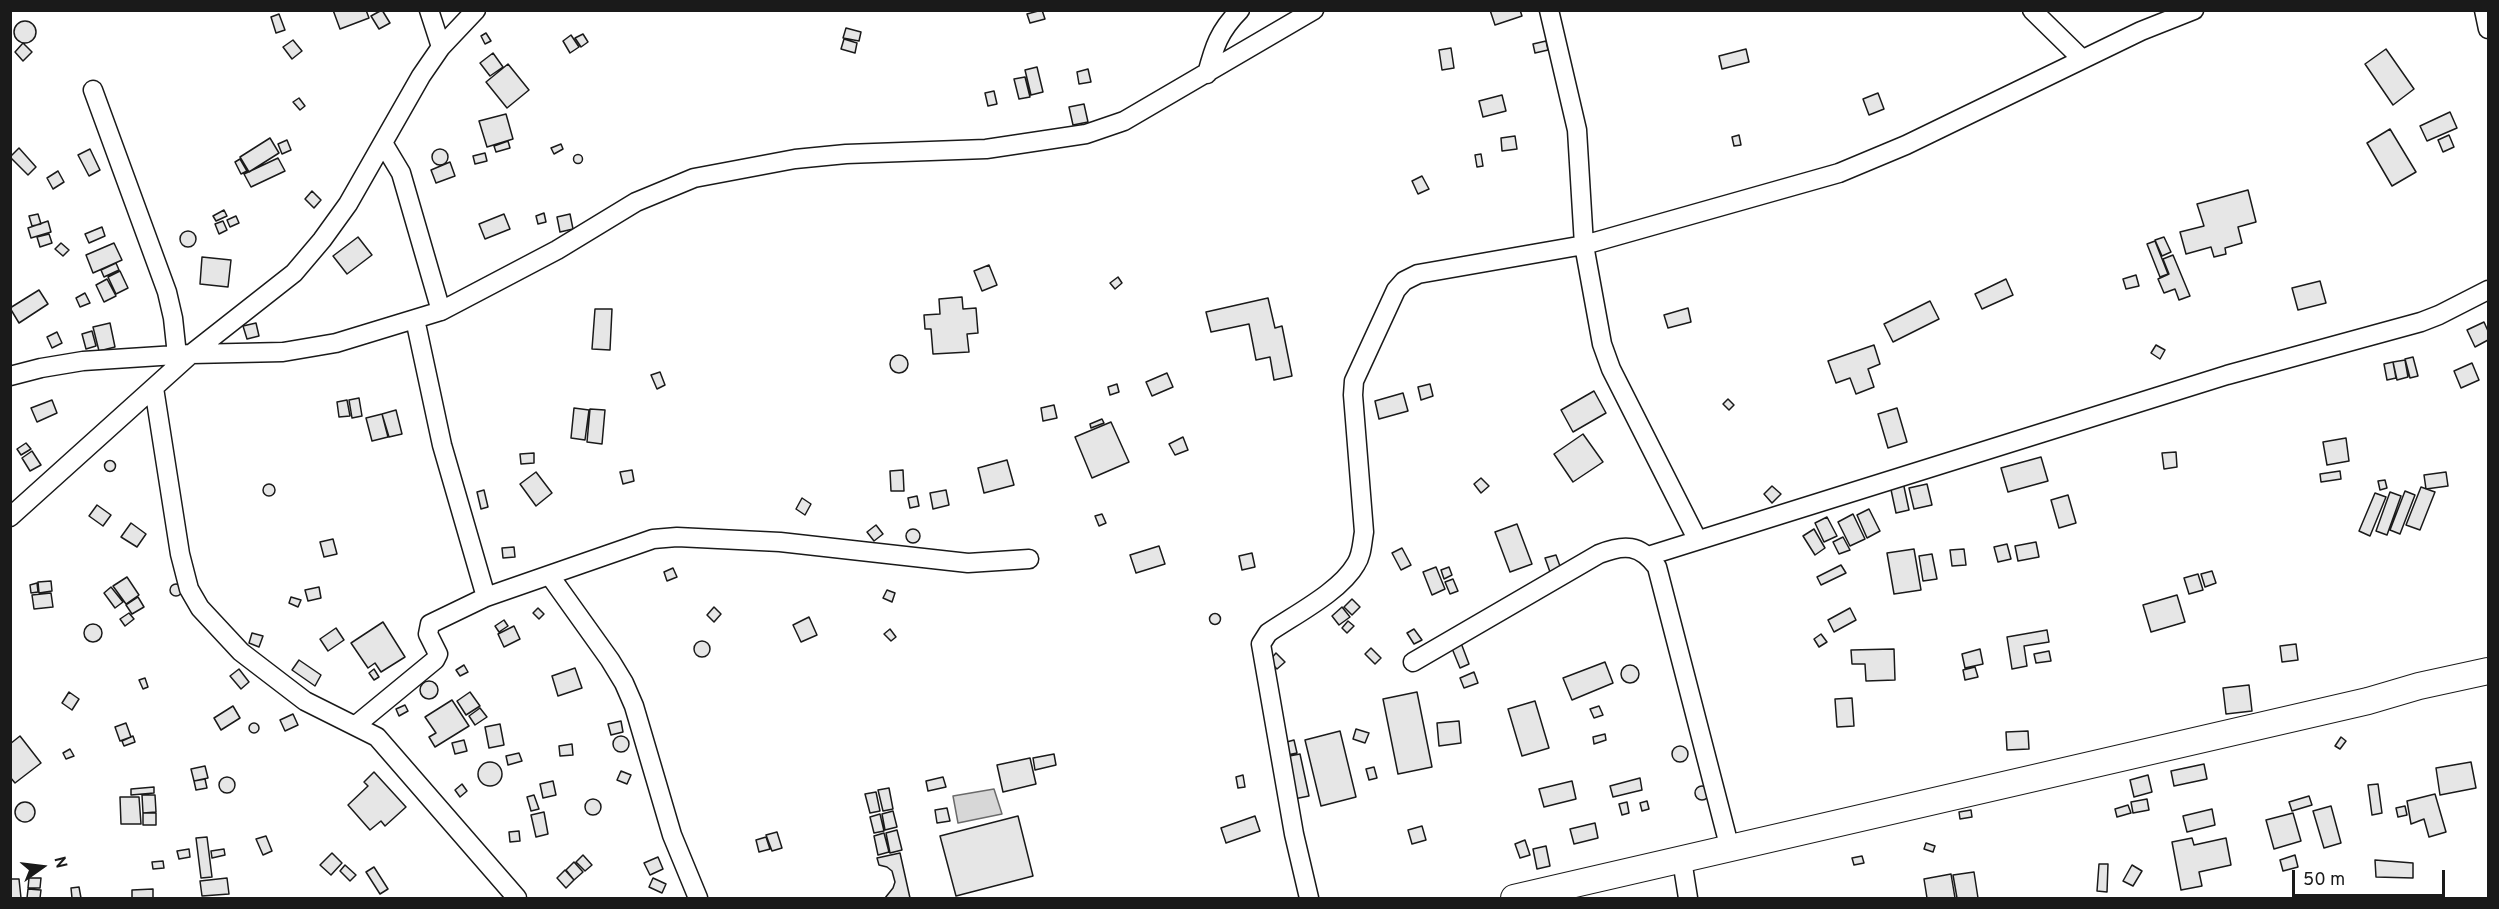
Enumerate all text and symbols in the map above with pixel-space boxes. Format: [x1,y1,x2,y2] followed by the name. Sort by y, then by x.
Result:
[12,837,72,897] north arrow
[48,855,71,871] text: N
[2295,858,2448,896] scale bar
[2303,869,2345,892] text: 50 m

